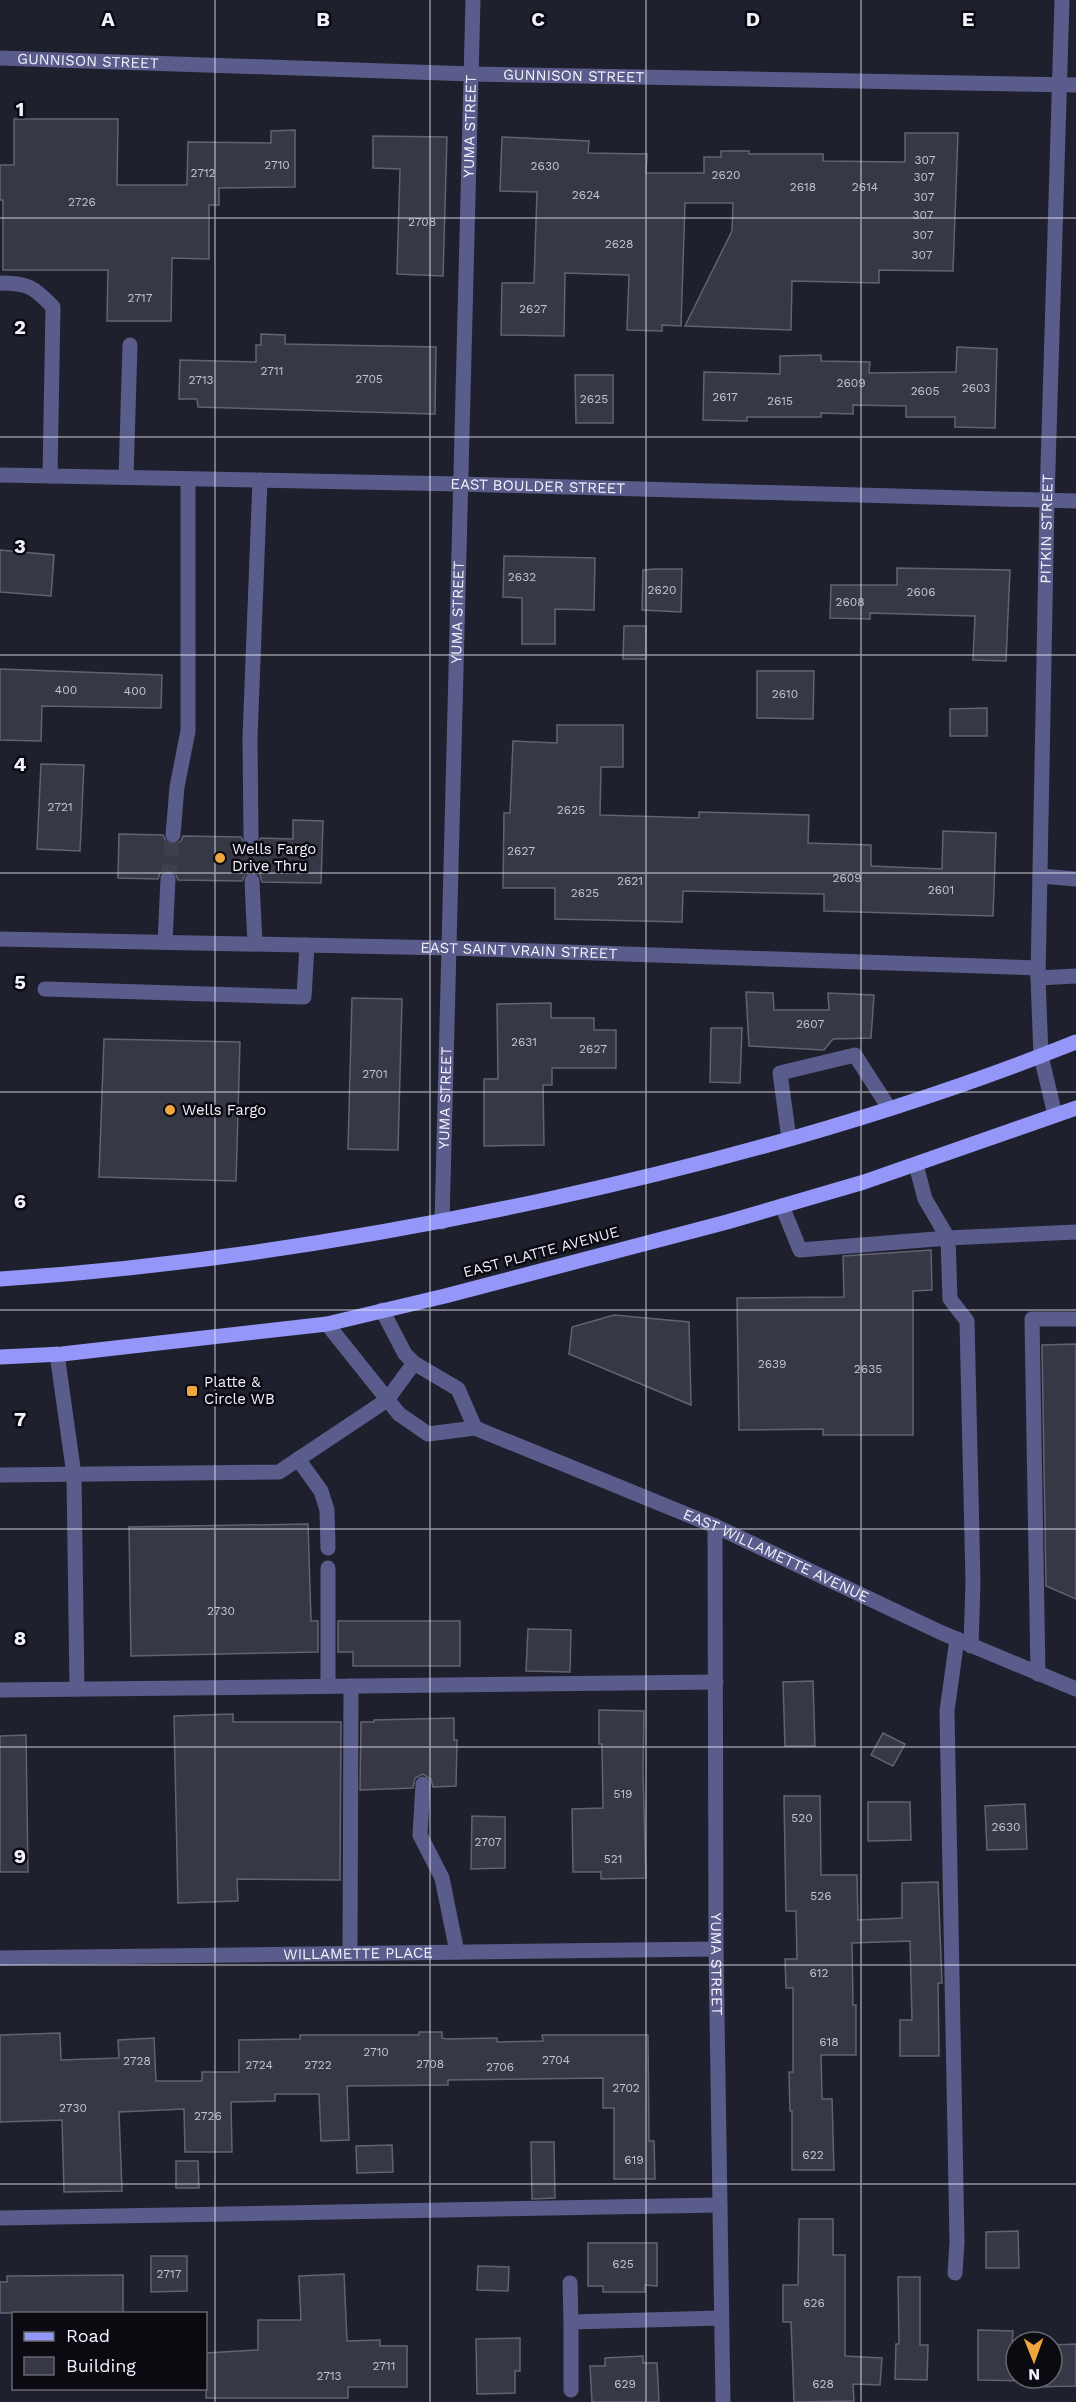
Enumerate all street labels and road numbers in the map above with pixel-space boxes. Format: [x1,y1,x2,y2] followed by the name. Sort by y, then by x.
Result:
[17,50,159,72] street label: GUNNISON STREET
[503,66,645,86] street label: GUNNISON STREET
[459,75,480,178] street label: YUMA STREET
[1036,474,1057,584] street label: PITKIN STREET
[450,475,626,498] street label: EAST BOULDER STREET
[447,561,468,664] street label: YUMA STREET
[420,938,618,963] street label: EAST SAINT VRAIN STREET
[435,1046,455,1150] street label: YUMA STREET
[461,1223,621,1281] street label: EAST PLATTE AVENUE
[681,1505,872,1606] street label: EAST WILLAMETTE AVENUE
[707,1913,726,2016] street label: YUMA STREET
[283,1944,433,1963] street label: WILLAMETTE PLACE

